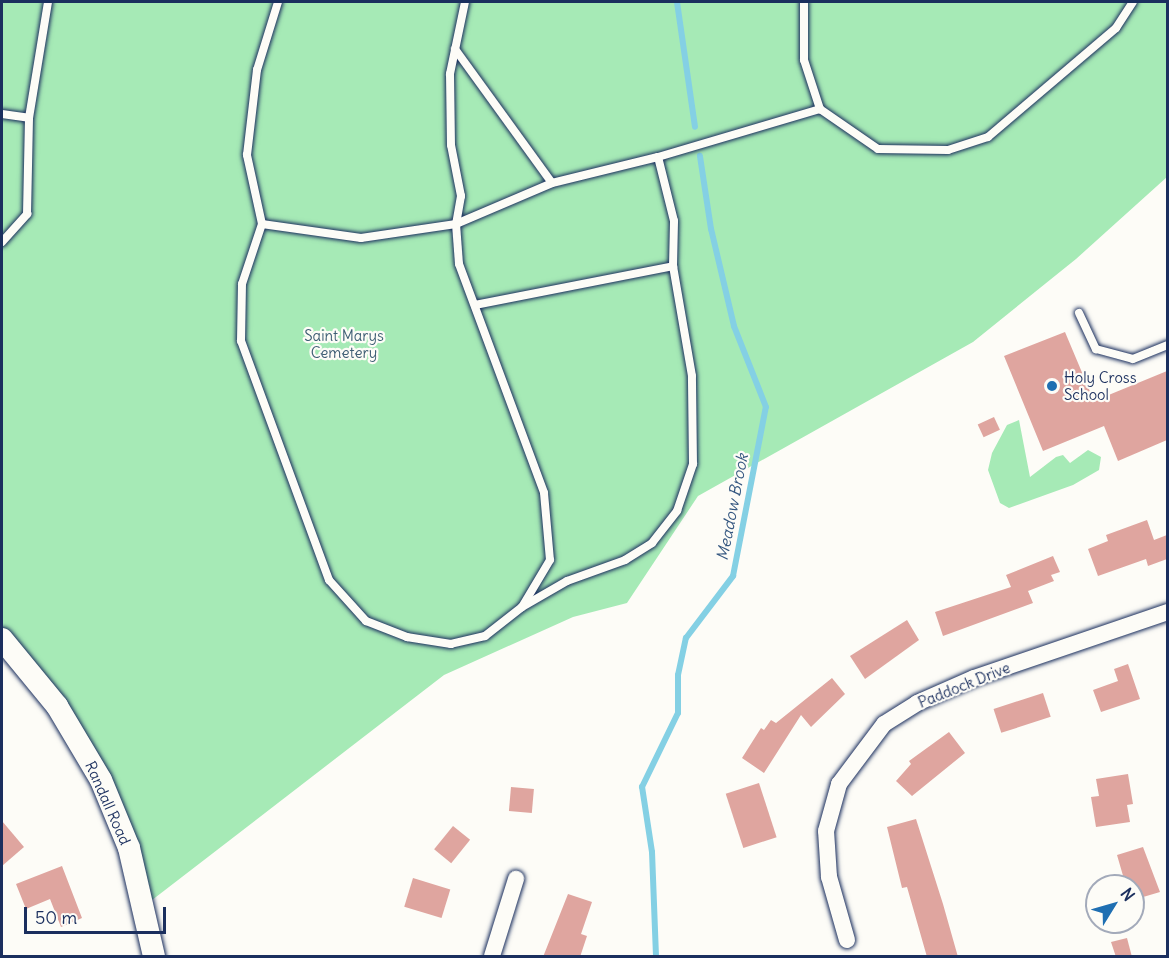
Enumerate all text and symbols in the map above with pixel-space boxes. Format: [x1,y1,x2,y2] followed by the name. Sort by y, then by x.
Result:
[304,326,384,361] park label: Saint Marys Cemetery
[1064,368,1136,403] place label: Holy Cross School
[1045,379,1059,393] marker: Holy Cross School
[712,452,752,562] water label: Meadow Brook
[915,658,1013,712] street label: Paddock Drive
[82,758,134,848] street label: Randall Road
[1085,874,1145,934] north arrow
[1116,884,1139,905] text: N
[27,895,170,933] scale bar
[35,906,77,929] text: 50 m

